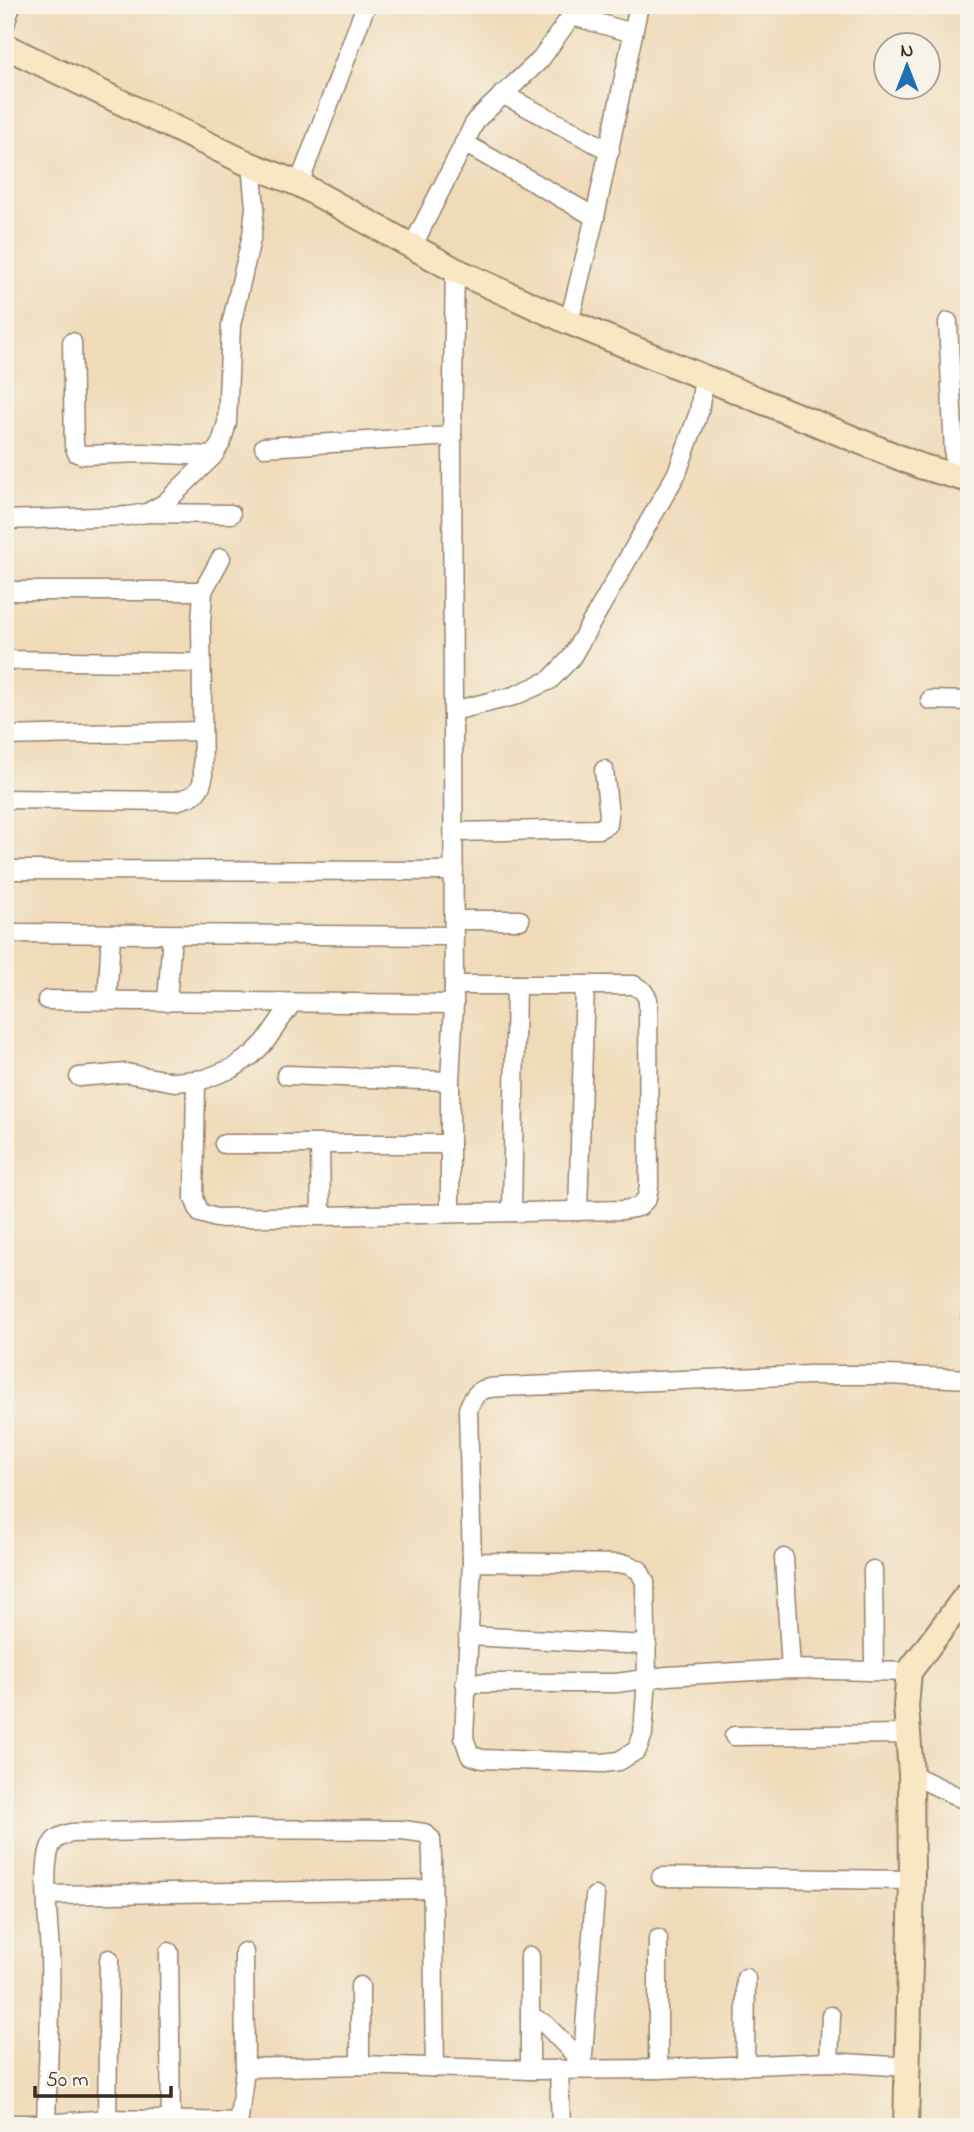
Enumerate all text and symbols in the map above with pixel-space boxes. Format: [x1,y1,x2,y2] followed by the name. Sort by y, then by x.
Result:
[872,32,942,102] north arrow
[901,38,914,65] text: N
[35,2055,172,2099] scale bar
[46,2066,89,2096] text: 50 m

